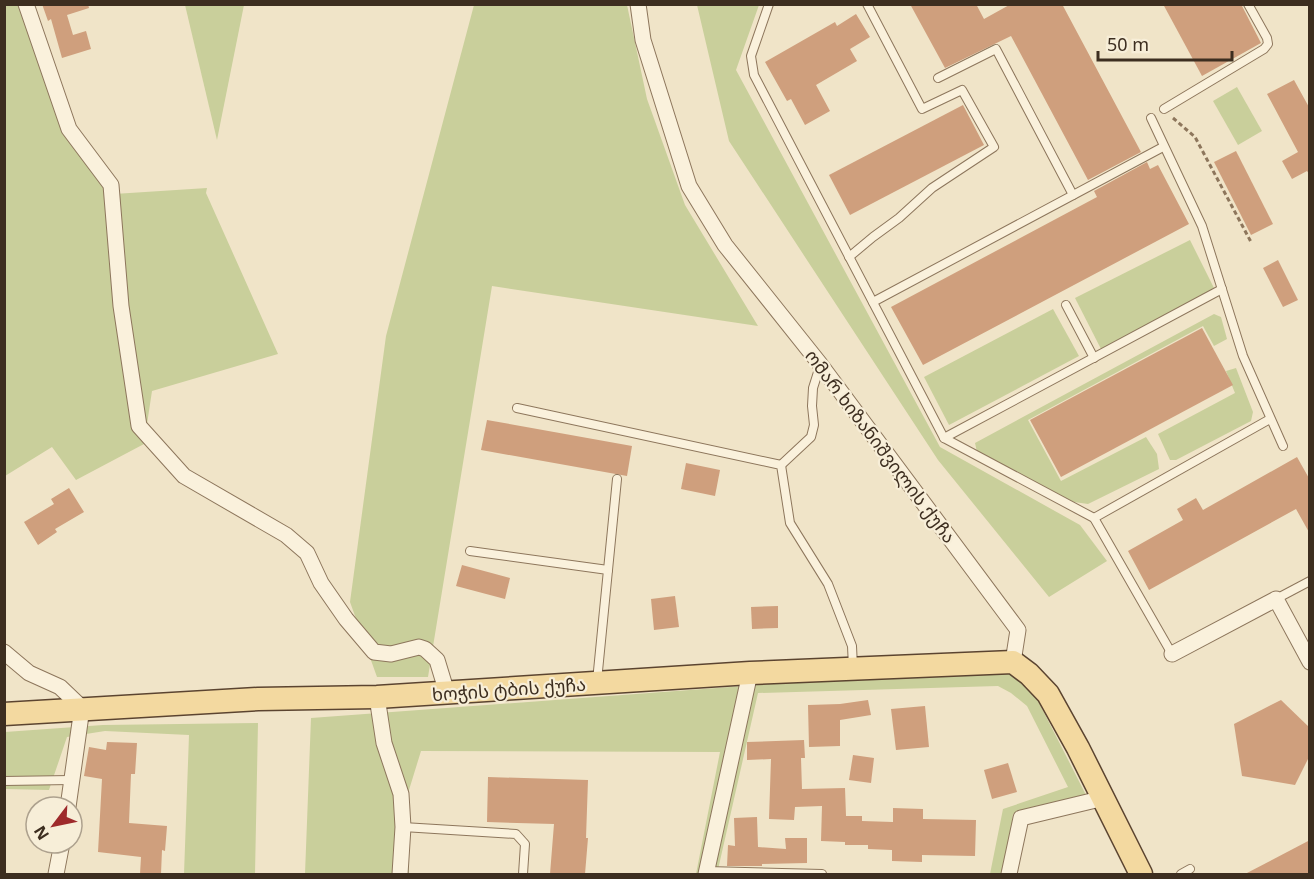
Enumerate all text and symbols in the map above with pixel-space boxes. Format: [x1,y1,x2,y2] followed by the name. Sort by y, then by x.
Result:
[1098,24,1232,62] scale bar
[1107,32,1149,56] text: 50 m
[800,344,962,548] street label: ომარ ხიზანიშვილის ქუჩა
[431,672,587,706] street label: ხოჭის ტბის ქუჩა
[24,795,84,855] north arrow
[29,822,54,844] text: N

